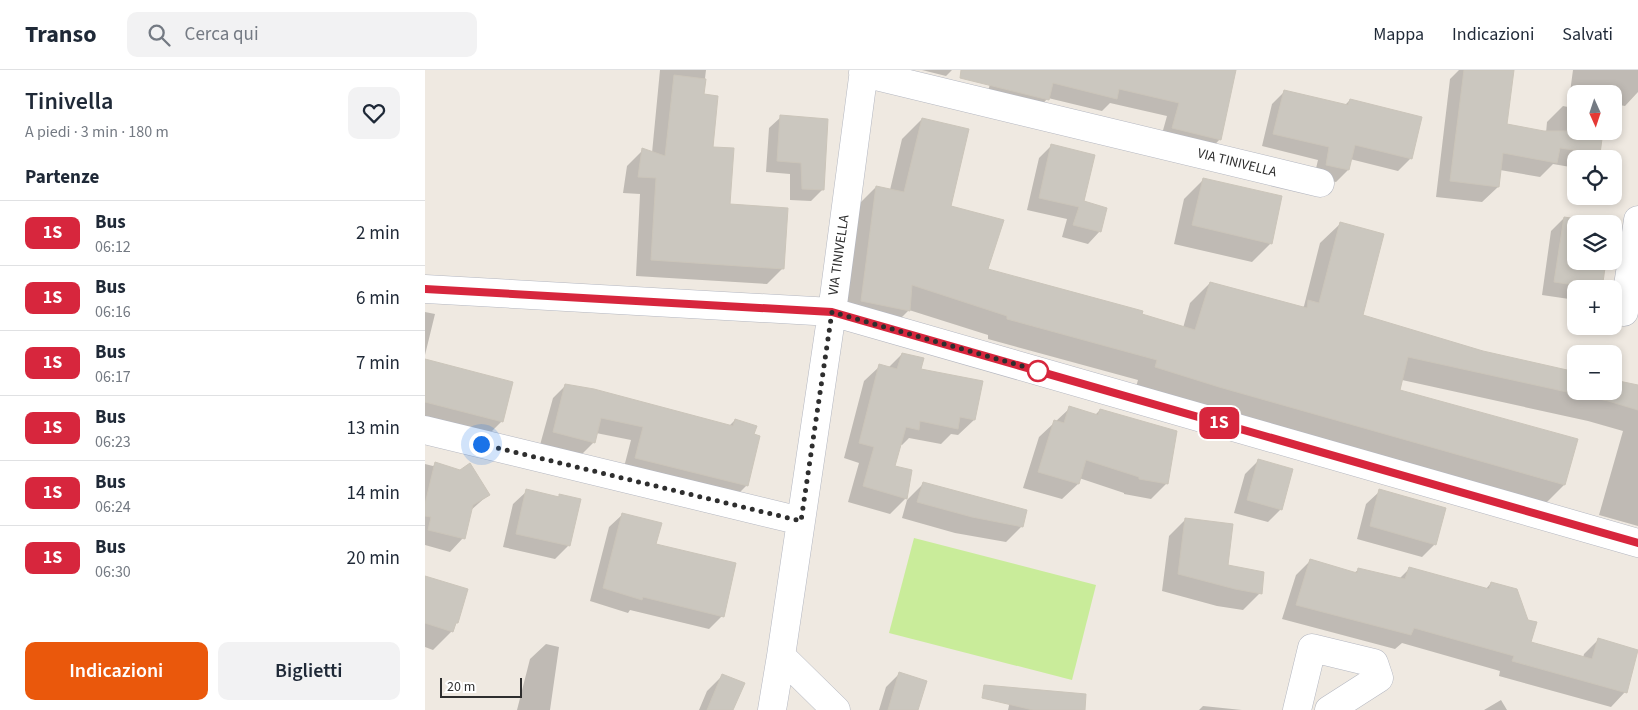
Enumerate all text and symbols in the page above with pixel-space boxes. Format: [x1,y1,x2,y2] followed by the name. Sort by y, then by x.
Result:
[127,12,477,57] search box
[25,17,97,52] text: Transo
[145,21,173,49] icon: search
[185,21,259,48] text: Cerca qui
[1373,22,1424,47] text: Mappa
[1452,22,1534,47] text: Indicazioni
[1562,22,1613,47] text: Salvati
[25,84,113,119] text: Tinivella
[1567,85,1623,140] north arrow
[1567,85,1622,400] map controls
[348,87,400,139] button: heart
[25,121,169,143] text: A piedi · 3 min · 180 m
[1195,143,1279,183] street label: VIA TINIVELLA
[1567,150,1622,205] button: locate
[25,164,99,191] text: Partenze
[95,209,126,236] text: Bus
[823,213,855,297] street label: VIA TINIVELLA
[1567,215,1622,270] button: layers
[43,220,62,245] text: 1S
[356,220,400,247] text: 2 min
[95,236,131,258] text: 06:12
[95,274,126,301] text: Bus
[1567,280,1622,335] button: +
[43,285,62,310] text: 1S
[356,285,400,312] text: 6 min
[95,301,131,323] text: 06:16
[95,339,126,366] text: Bus
[1567,345,1622,400] button: −
[43,350,62,375] text: 1S
[356,350,400,377] text: 7 min
[1027,360,1049,382] unlabelled marker
[95,366,131,388] text: 06:17
[95,404,126,431] text: Bus
[1197,407,1241,439] line badge: 1S
[1209,410,1229,435] text: 1S
[43,415,62,440] text: 1S
[346,415,400,442] text: 13 min
[95,431,131,453] text: 06:23
[469,432,494,457] your location
[95,469,126,496] text: Bus
[43,480,62,505] text: 1S
[346,480,400,507] text: 14 min
[95,496,131,518] text: 06:24
[95,534,126,561] text: Bus
[43,545,62,570] text: 1S
[346,545,400,572] text: 20 min
[95,561,131,583] text: 06:30
[25,642,208,700] button: Indicazioni
[218,642,400,700] button: Biglietti
[440,675,523,698] scale bar
[447,677,475,697] text: 20 m

